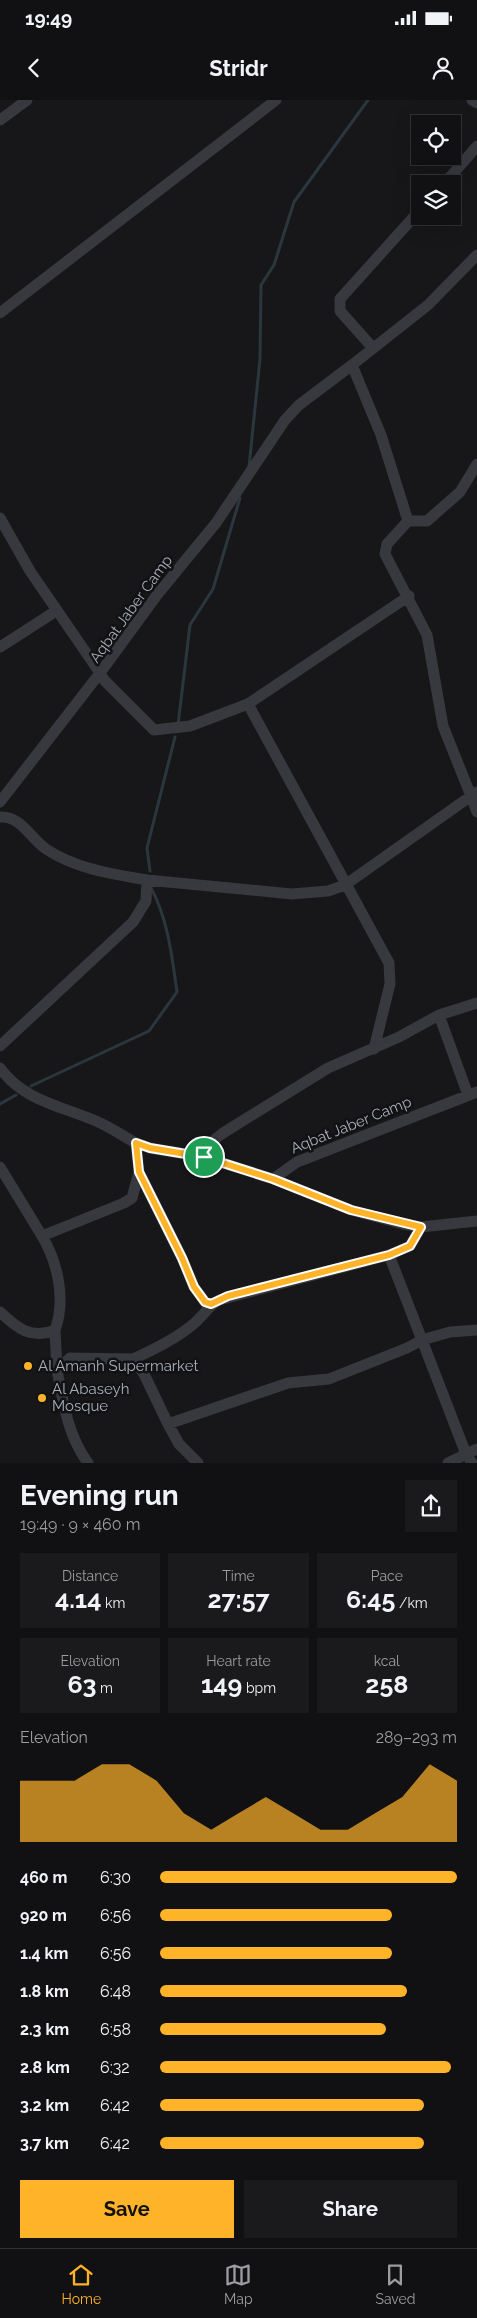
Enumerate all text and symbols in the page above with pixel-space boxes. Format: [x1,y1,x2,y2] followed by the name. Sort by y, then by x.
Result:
[25,7,72,29] text: 19:49
[20,54,48,82] icon: back
[429,54,457,82] icon: person
[209,55,268,81] text: Stridr
[411,115,461,225] map controls
[411,115,461,165] button: locate
[411,175,461,225] button: layers
[86,552,176,666] street label: Aqbat Jaber Camp
[288,1093,414,1157] street label: Aqbat Jaber Camp
[183,1136,225,1178] pin
[190,1143,218,1171] icon: arrive
[38,1357,198,1375] place label: Al Amanh Supermarket
[22,1360,34,1372] marker: Al Amanh Supermarket
[52,1380,129,1415] place label: Al Abaseyh Mosque
[36,1392,48,1404] marker: Al Abaseyh Mosque
[20,1479,179,1512] text: Evening run
[405,1480,457,1532] button: share
[20,1515,140,1534] text: 19:49 · 9 × 460 m
[62,1568,118,1584] text: Distance
[222,1568,255,1584] text: Time
[371,1568,403,1584] text: Pace
[55,1584,102,1614] text: 4.14
[207,1584,270,1614] text: 27:57
[346,1584,395,1614] text: 6:45
[102,1595,125,1611] text: km
[395,1595,428,1611] text: /km
[60,1653,120,1669] text: Elevation
[206,1653,271,1669] text: Heart rate
[374,1653,400,1669] text: kcal
[67,1669,96,1699] text: 63
[201,1669,242,1699] text: 149
[365,1669,408,1699] text: 258
[96,1680,113,1696] text: m
[242,1680,276,1696] text: bpm
[20,1728,88,1747] text: Elevation
[376,1728,457,1747] text: 289–293 m
[20,1868,67,1887] text: 460 m
[100,1868,131,1887] text: 6:30
[20,1906,67,1925] text: 920 m
[100,1906,131,1925] text: 6:56
[20,1944,68,1963] text: 1.4 km
[100,1944,131,1963] text: 6:56
[20,1982,69,2001] text: 1.8 km
[100,1982,131,2001] text: 6:48
[20,2020,69,2039] text: 2.3 km
[100,2020,131,2039] text: 6:58
[20,2058,70,2077] text: 2.8 km
[100,2058,130,2077] text: 6:32
[20,2096,69,2115] text: 3.2 km
[100,2096,130,2115] text: 6:42
[20,2134,69,2153] text: 3.7 km
[100,2134,130,2153] text: 6:42
[20,2180,234,2238] button: Save
[244,2180,457,2238] button: Share
[61,2261,101,2307] tab: Home
[224,2261,253,2307] tab: Map
[375,2261,416,2307] tab: Saved

